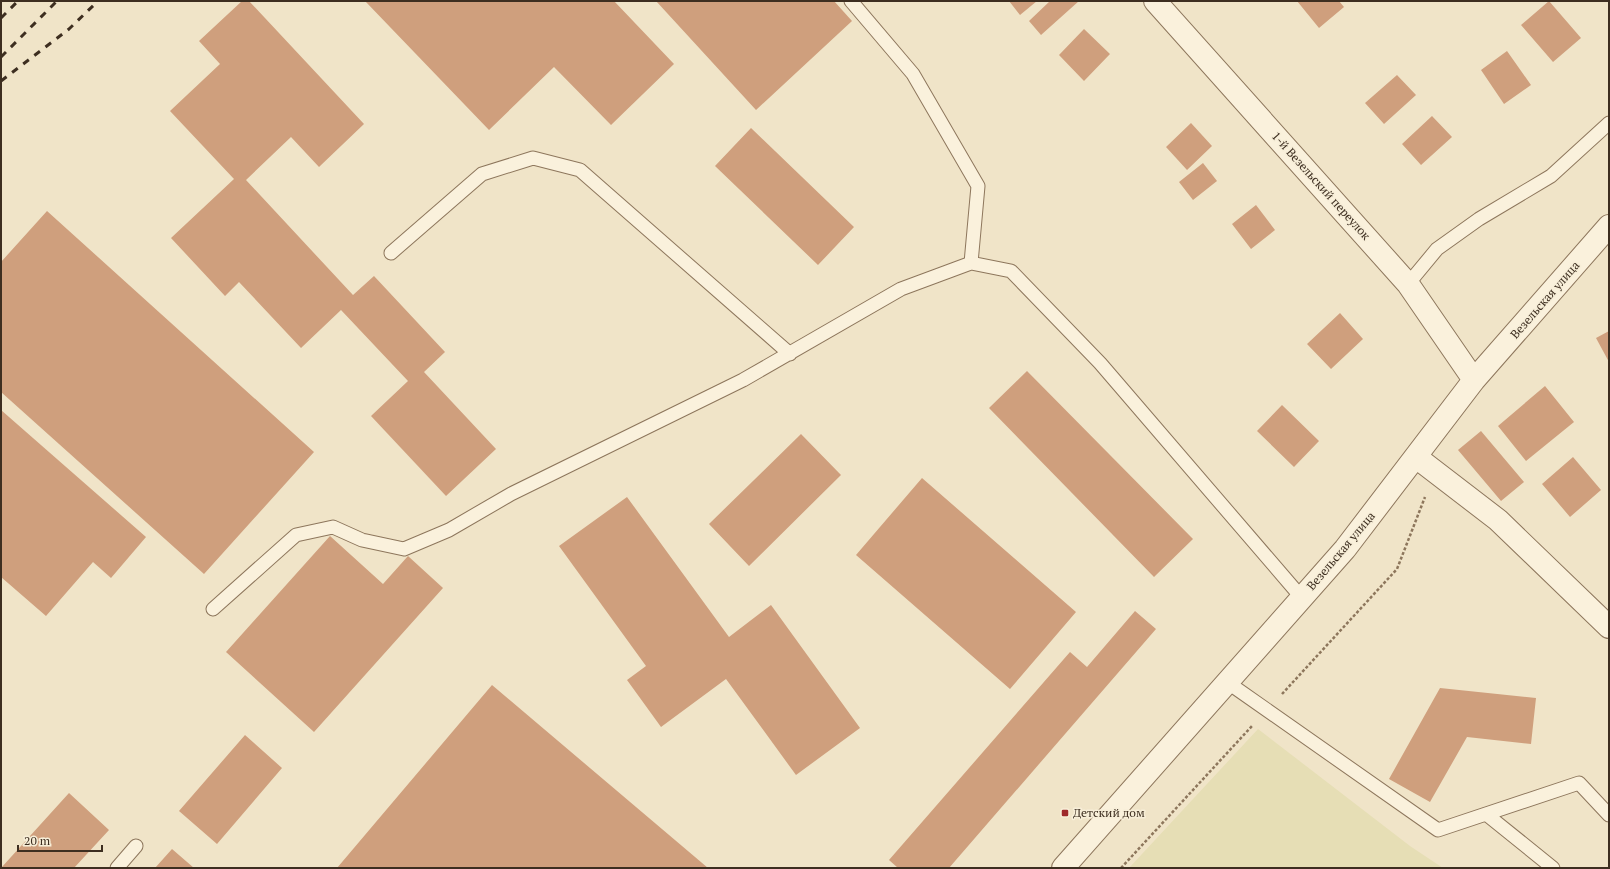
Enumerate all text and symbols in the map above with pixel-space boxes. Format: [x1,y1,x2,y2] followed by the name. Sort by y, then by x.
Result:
[1269,129,1374,243] street label: 1-й Везельский переулок
[1507,258,1582,342] street label: Везельская улица
[1303,508,1378,593] street label: Везельская улица
[1073,805,1145,820] place label: Детский дом
[1060,808,1070,818] marker: Детский дом
[18,827,102,853] scale bar
[24,833,51,848] text: 20 m

